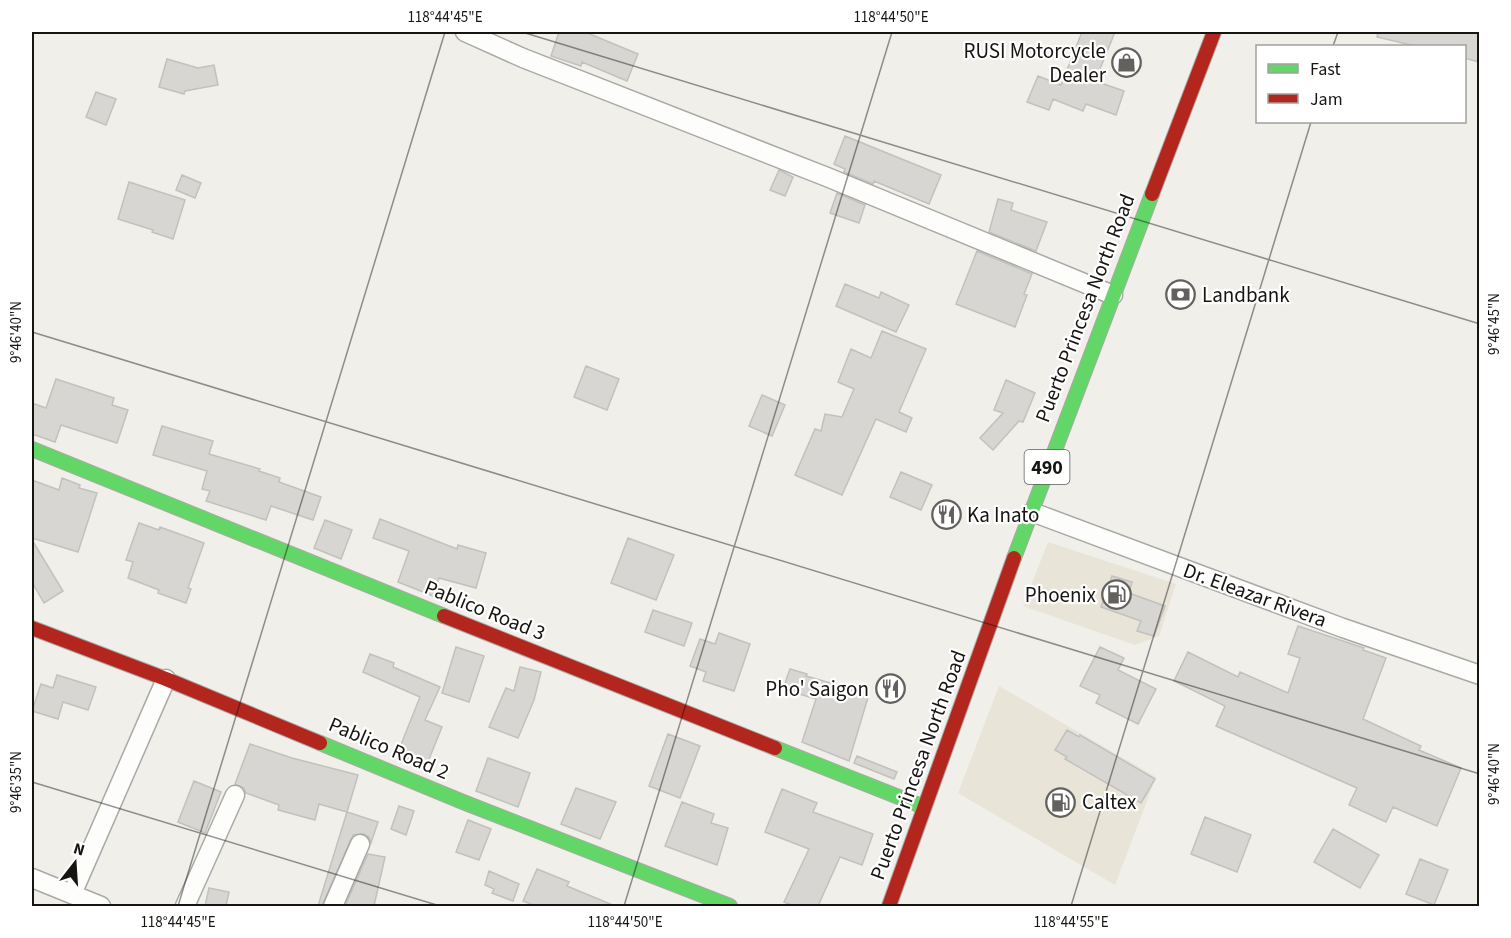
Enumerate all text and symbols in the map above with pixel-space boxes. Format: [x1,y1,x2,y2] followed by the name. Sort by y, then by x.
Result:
[407,7,483,28] text: 118°44'45"E
[853,7,929,28] text: 118°44'50"E
[963,36,1107,90] place label: RUSI Motorcycle Dealer
[1256,45,1466,123] legend
[1111,47,1143,79] shop icon: RUSI Motorcycle Dealer
[1310,57,1341,82] text: Fast
[1310,87,1343,112] text: Jam
[1028,189,1142,427] street label: Puerto Princesa North Road
[1165,279,1197,311] bank icon: Landbank
[1202,280,1290,310] place label: Landbank
[1484,293,1505,355] text: 9°46'45"N
[6,301,27,363] text: 9°46'40"N
[1024,450,1070,484] road number: 490
[930,499,962,531] restaurant icon: Ka Inato
[967,500,1039,530] place label: Ka Inato
[1179,555,1331,635] street label: Dr. Eleazar Rivera
[420,572,550,648] street label: Pablico Road 3
[1101,579,1133,611] fuel station icon: Phoenix
[1025,580,1097,610] place label: Phoenix
[862,646,974,884] street label: Puerto Princesa North Road
[874,673,906,705] restaurant icon: Pho' Saigon
[765,674,869,704] place label: Pho' Saigon
[324,709,454,787] street label: Pablico Road 2
[1484,743,1505,805] text: 9°46'40"N
[6,751,27,813] text: 9°46'35"N
[1045,786,1077,818] fuel station icon: Caltex
[1082,787,1137,817] place label: Caltex
[45,833,105,893] north arrow
[71,838,87,862] text: N
[140,912,216,933] text: 118°44'45"E
[587,912,663,933] text: 118°44'50"E
[1033,912,1109,933] text: 118°44'55"E

